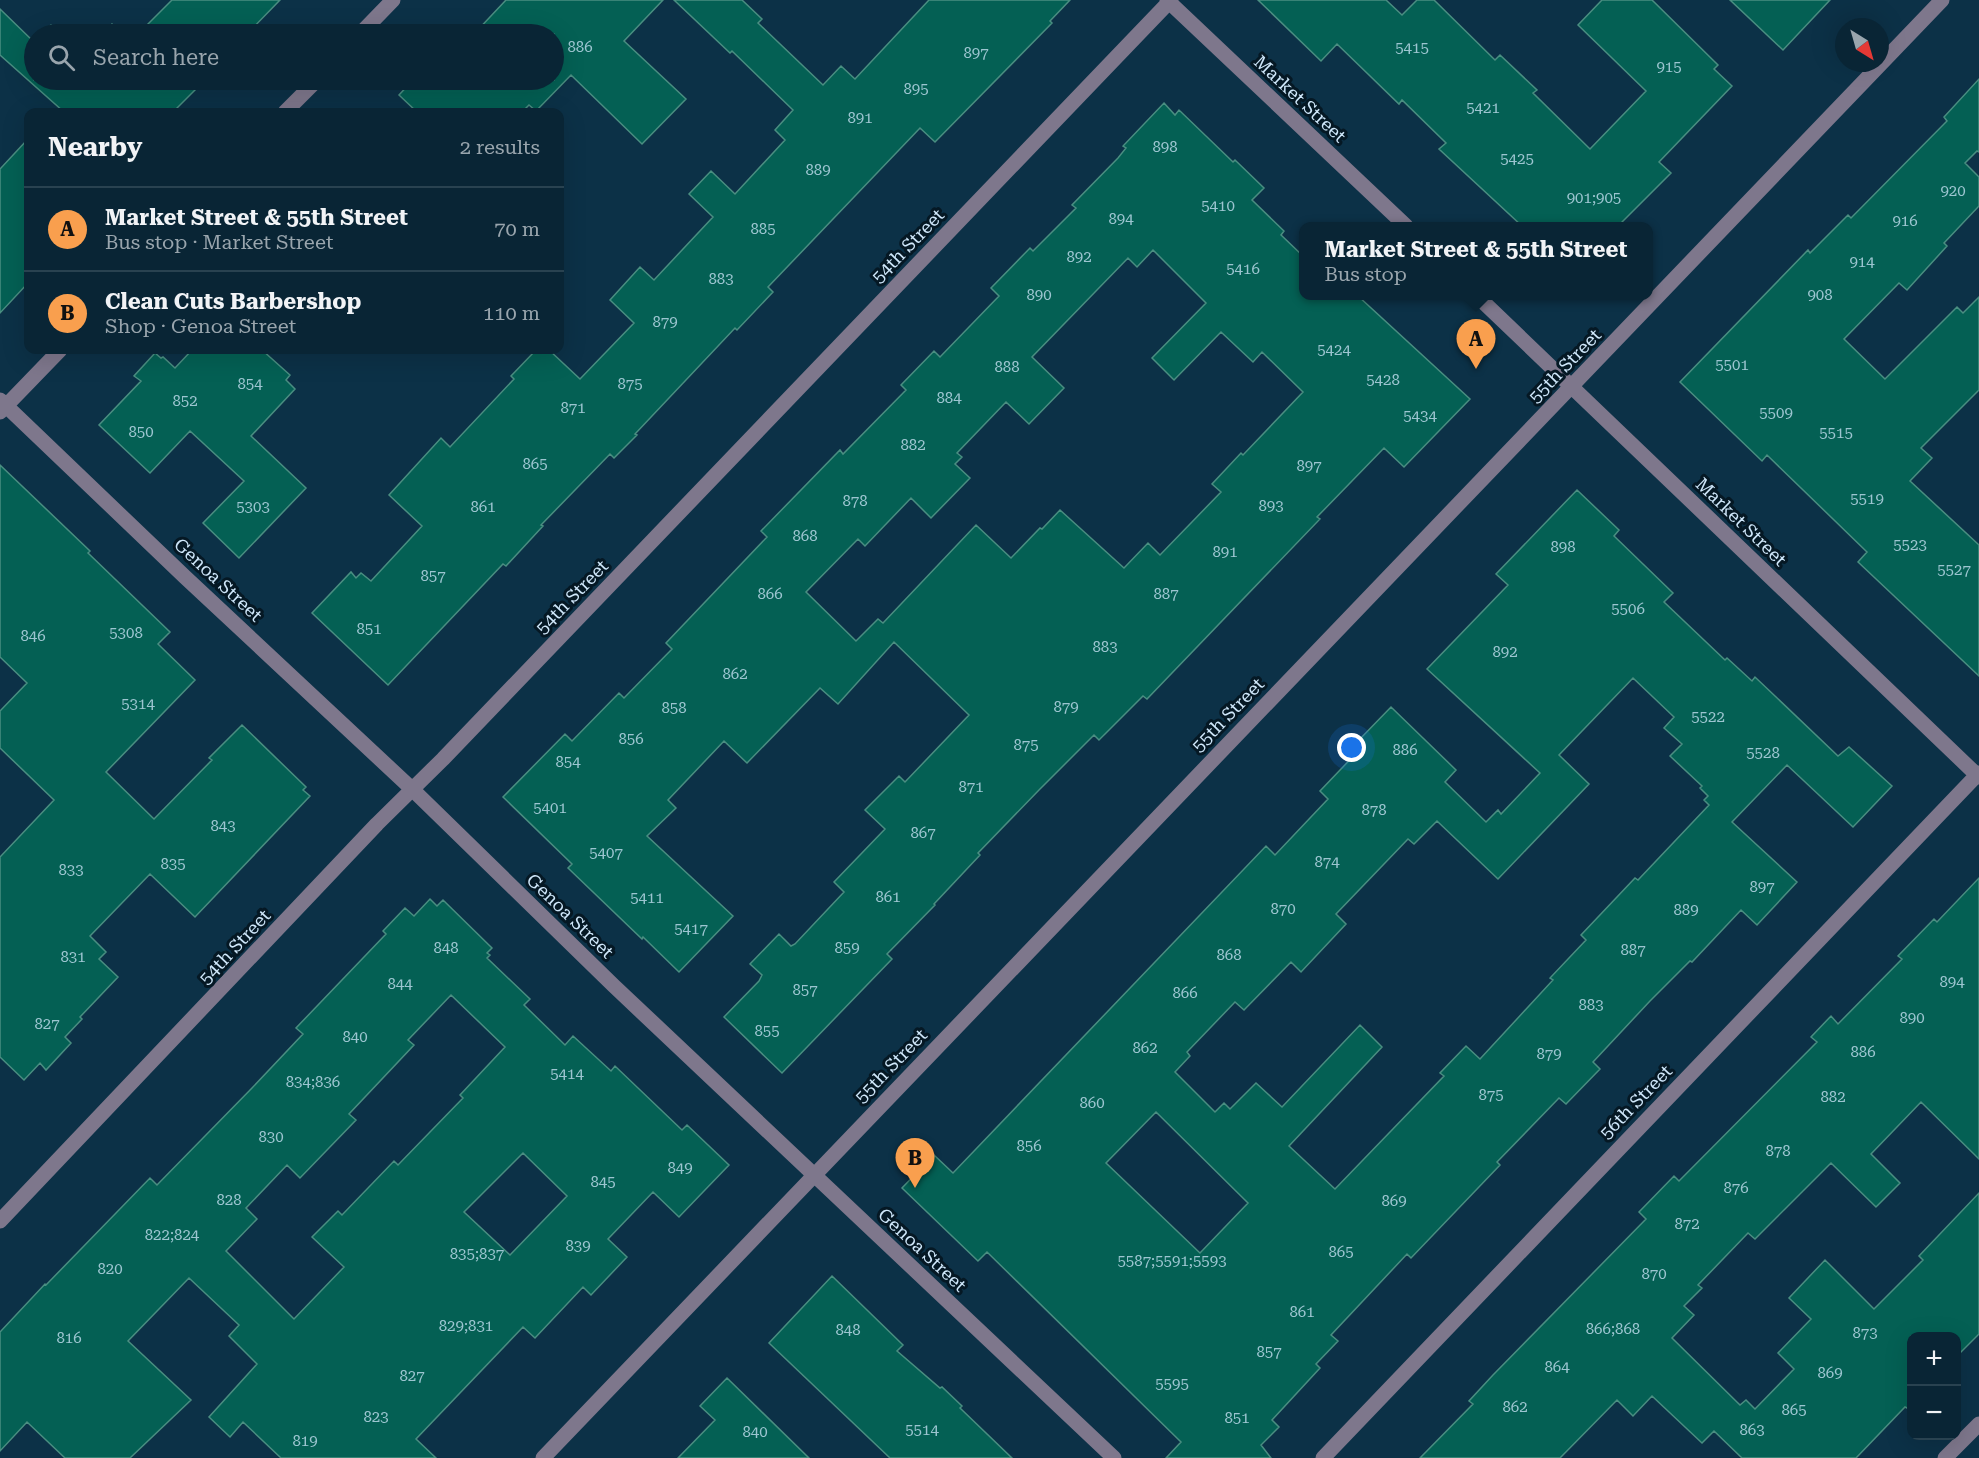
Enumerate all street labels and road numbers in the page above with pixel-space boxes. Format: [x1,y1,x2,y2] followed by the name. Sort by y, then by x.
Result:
[1250,51,1351,147] street label: Market Street
[867,204,948,287] street label: 54th Street
[1524,324,1605,407] street label: 55th Street
[1692,473,1791,570] street label: Market Street
[170,534,267,626] street label: Genoa Street
[531,555,612,638] street label: 54th Street
[1187,673,1268,756] street label: 55th Street
[523,869,618,963] street label: Genoa Street
[195,905,275,988] street label: 54th Street
[850,1024,931,1107] street label: 55th Street
[1595,1060,1676,1143] street label: 56th Street
[874,1204,971,1296] street label: Genoa Street

